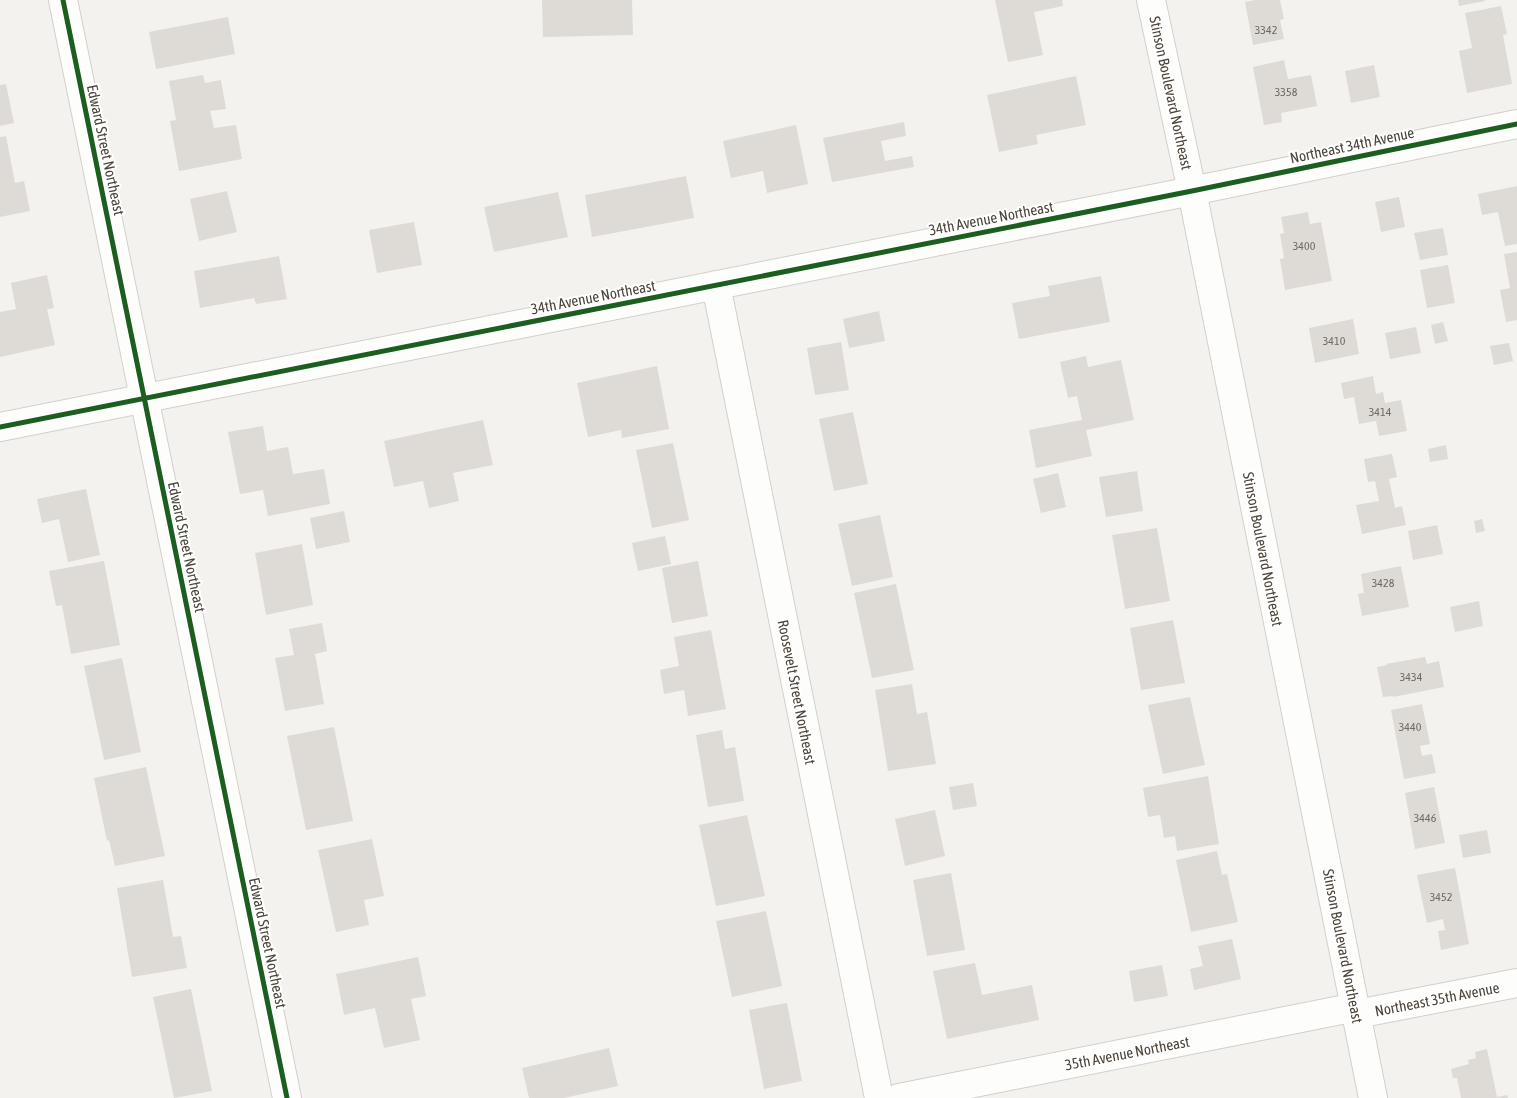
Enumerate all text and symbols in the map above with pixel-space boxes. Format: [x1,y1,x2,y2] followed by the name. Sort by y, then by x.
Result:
[1146,15,1196,171] street label: Stinson Boulevard Northeast
[1255,23,1277,37] house number: 3342
[84,83,128,217] street label: Edward Street Northeast
[1275,85,1298,99] house number: 3358
[1288,123,1416,166] street label: Northeast 34th Avenue
[927,198,1055,238] street label: 34th Avenue Northeast
[1293,239,1316,253] house number: 3400
[529,277,657,317] street label: 34th Avenue Northeast
[1323,334,1346,348] house number: 3410
[1369,405,1392,419] house number: 3414
[1240,470,1286,628] street label: Stinson Boulevard Northeast
[165,480,209,614] street label: Edward Street Northeast
[1372,576,1395,590] house number: 3428
[775,618,819,766] street label: Roosevelt Street Northeast
[1400,670,1423,684] house number: 3434
[1399,720,1422,734] house number: 3440
[1414,811,1437,825] house number: 3446
[1320,867,1366,1025] street label: Stinson Boulevard Northeast
[246,876,290,1010] street label: Edward Street Northeast
[1430,890,1452,904] house number: 3452
[1373,979,1501,1019] street label: Northeast 35th Avenue
[1063,1033,1191,1073] street label: 35th Avenue Northeast

